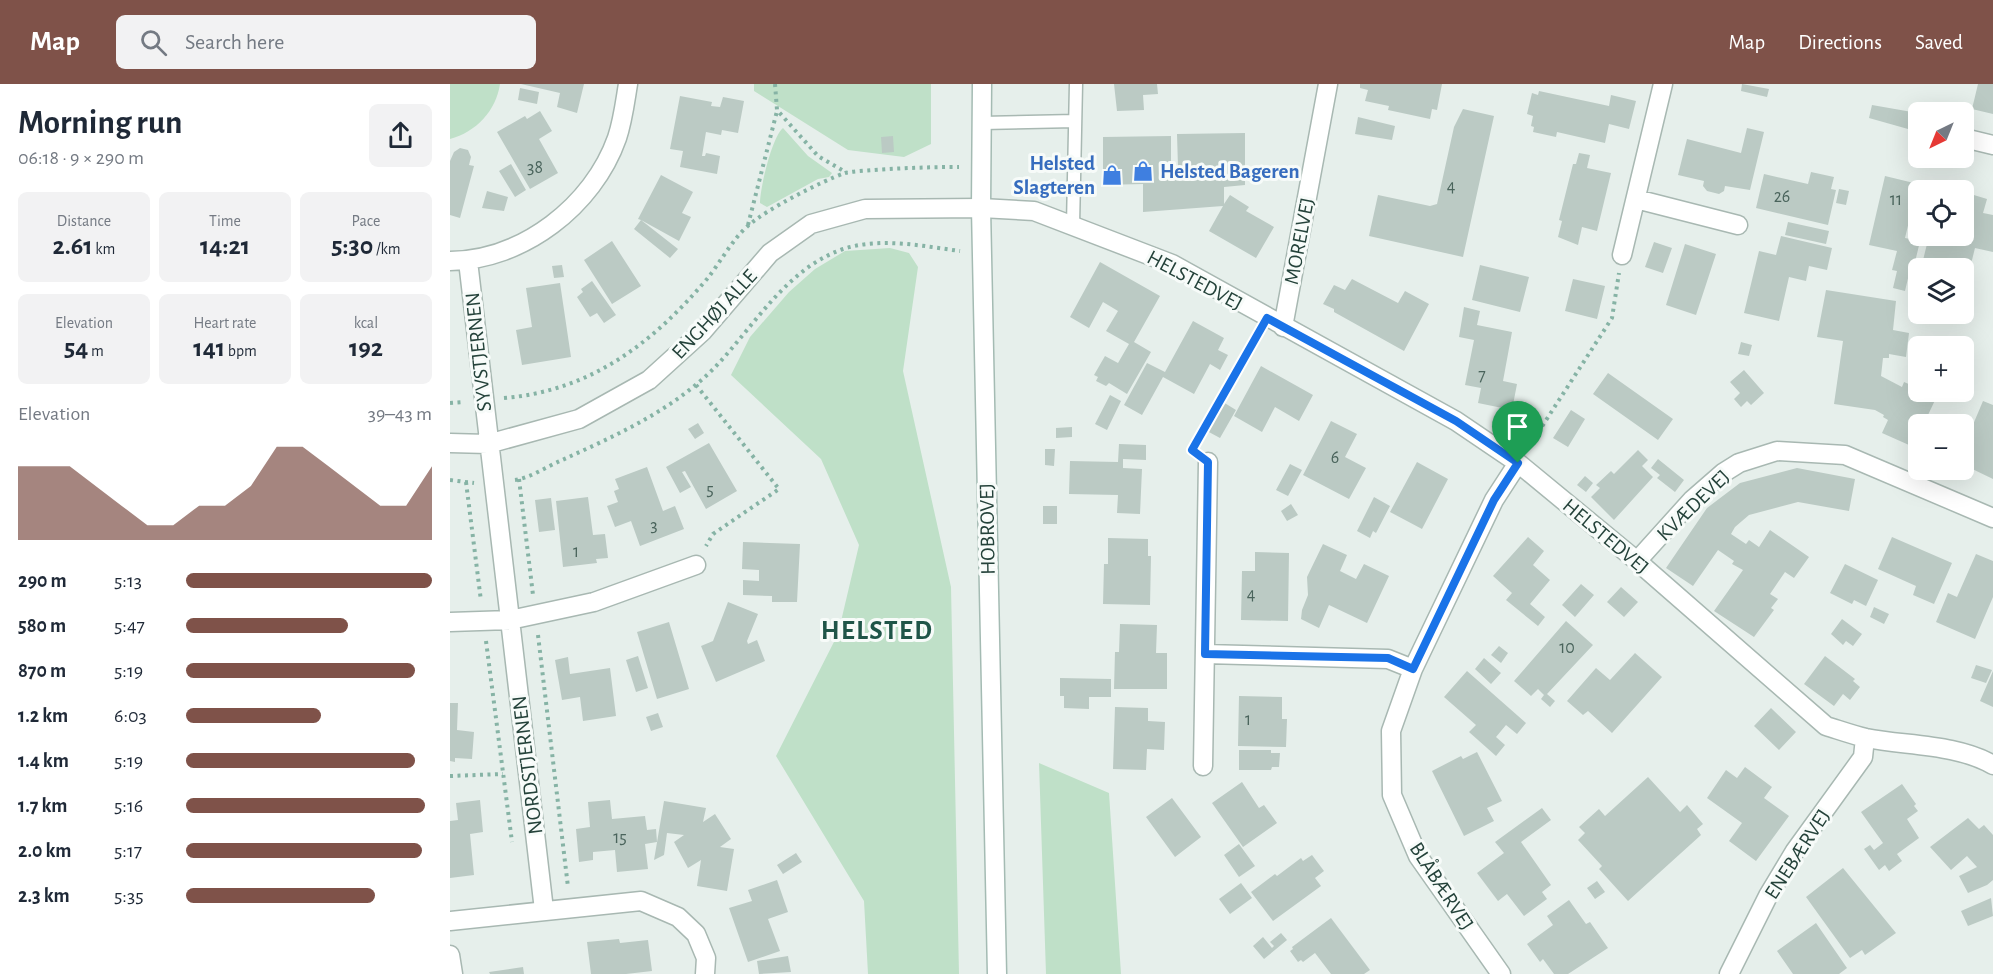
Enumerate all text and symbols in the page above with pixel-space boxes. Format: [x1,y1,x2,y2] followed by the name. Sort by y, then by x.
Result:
[116,15,536,69] search box
[137,26,170,59] icon: search
[30,28,80,56] text: Map
[185,31,284,53] text: Search here
[1729,32,1765,53] text: Map
[1798,32,1882,53] text: Directions
[1915,32,1963,53] text: Saved
[1908,102,1974,168] north arrow
[1908,102,1974,480] map controls
[369,104,432,167] button: share
[18,107,182,140] text: Morning run
[18,148,144,168] text: 06:18 · 9 × 290 m
[1013,153,1095,198] place label: Helsted Slagteren
[527,159,543,177] house number: 38
[1131,159,1155,183] shop icon: Helsted Bageren
[1160,161,1300,182] place label: Helsted Bageren
[1100,163,1124,187] shop icon: Helsted Slagteren
[1447,178,1456,196] house number: 4
[1908,180,1974,246] button: locate
[1774,188,1790,206] house number: 26
[1890,191,1902,209] house number: 11
[1281,196,1318,286] street label: MORELVEJ
[57,213,111,229] text: Distance
[209,213,241,229] text: Time
[352,213,380,229] text: Pace
[53,233,93,259] text: 2.61
[200,233,250,259] text: 14:21
[331,233,373,259] text: 5:30
[93,241,115,257] text: km
[373,241,401,257] text: /km
[1144,247,1246,314] street label: HELSTEDVEJ
[1908,258,1974,324] button: layers
[668,266,761,363] street label: ENGHØJ ALLE
[462,291,495,412] street label: SYVSTJERNEN
[55,315,113,331] text: Elevation
[194,315,256,331] text: Heart rate
[354,315,378,331] text: kcal
[64,335,88,361] text: 54
[193,335,225,361] text: 141
[349,335,383,361] text: 192
[1908,336,1974,402] button: +
[88,343,104,359] text: m
[225,343,257,359] text: bpm
[1478,367,1486,385] house number: 7
[1492,401,1543,463] pin
[18,404,90,424] text: Elevation
[368,404,432,424] text: 39–43 m
[1501,410,1534,443] icon: arrive
[1908,414,1974,480] button: −
[1331,449,1339,467] house number: 6
[1653,466,1734,545] street label: KVÆDEVEJ
[706,481,714,499] house number: 5
[976,483,999,575] street label: HOBROVEJ
[1559,495,1653,578] street label: HELSTEDVEJ
[650,517,658,535] house number: 3
[573,543,579,561] house number: 1
[18,571,67,591] text: 290 m
[114,571,142,591] text: 5:13
[1247,586,1256,604] house number: 4
[18,616,66,636] text: 580 m
[114,616,145,636] text: 5:47
[821,617,933,644] district label: HELSTED
[1559,639,1575,657] house number: 10
[18,661,66,681] text: 870 m
[114,661,143,681] text: 5:19
[509,694,546,835] street label: NORDSTJERNEN
[18,706,68,726] text: 1.2 km
[114,706,147,726] text: 6:03
[1245,711,1251,729] house number: 1
[18,751,69,771] text: 1.4 km
[114,751,143,771] text: 5:19
[18,796,67,816] text: 1.7 km
[114,796,143,816] text: 5:16
[1761,806,1834,903] street label: ENEBÆRVEJ
[613,829,627,847] house number: 15
[1406,838,1479,934] street label: BLÅBÆRVEJ
[18,841,71,861] text: 2.0 km
[114,841,142,861] text: 5:17
[18,886,70,906] text: 2.3 km
[114,886,144,906] text: 5:35

